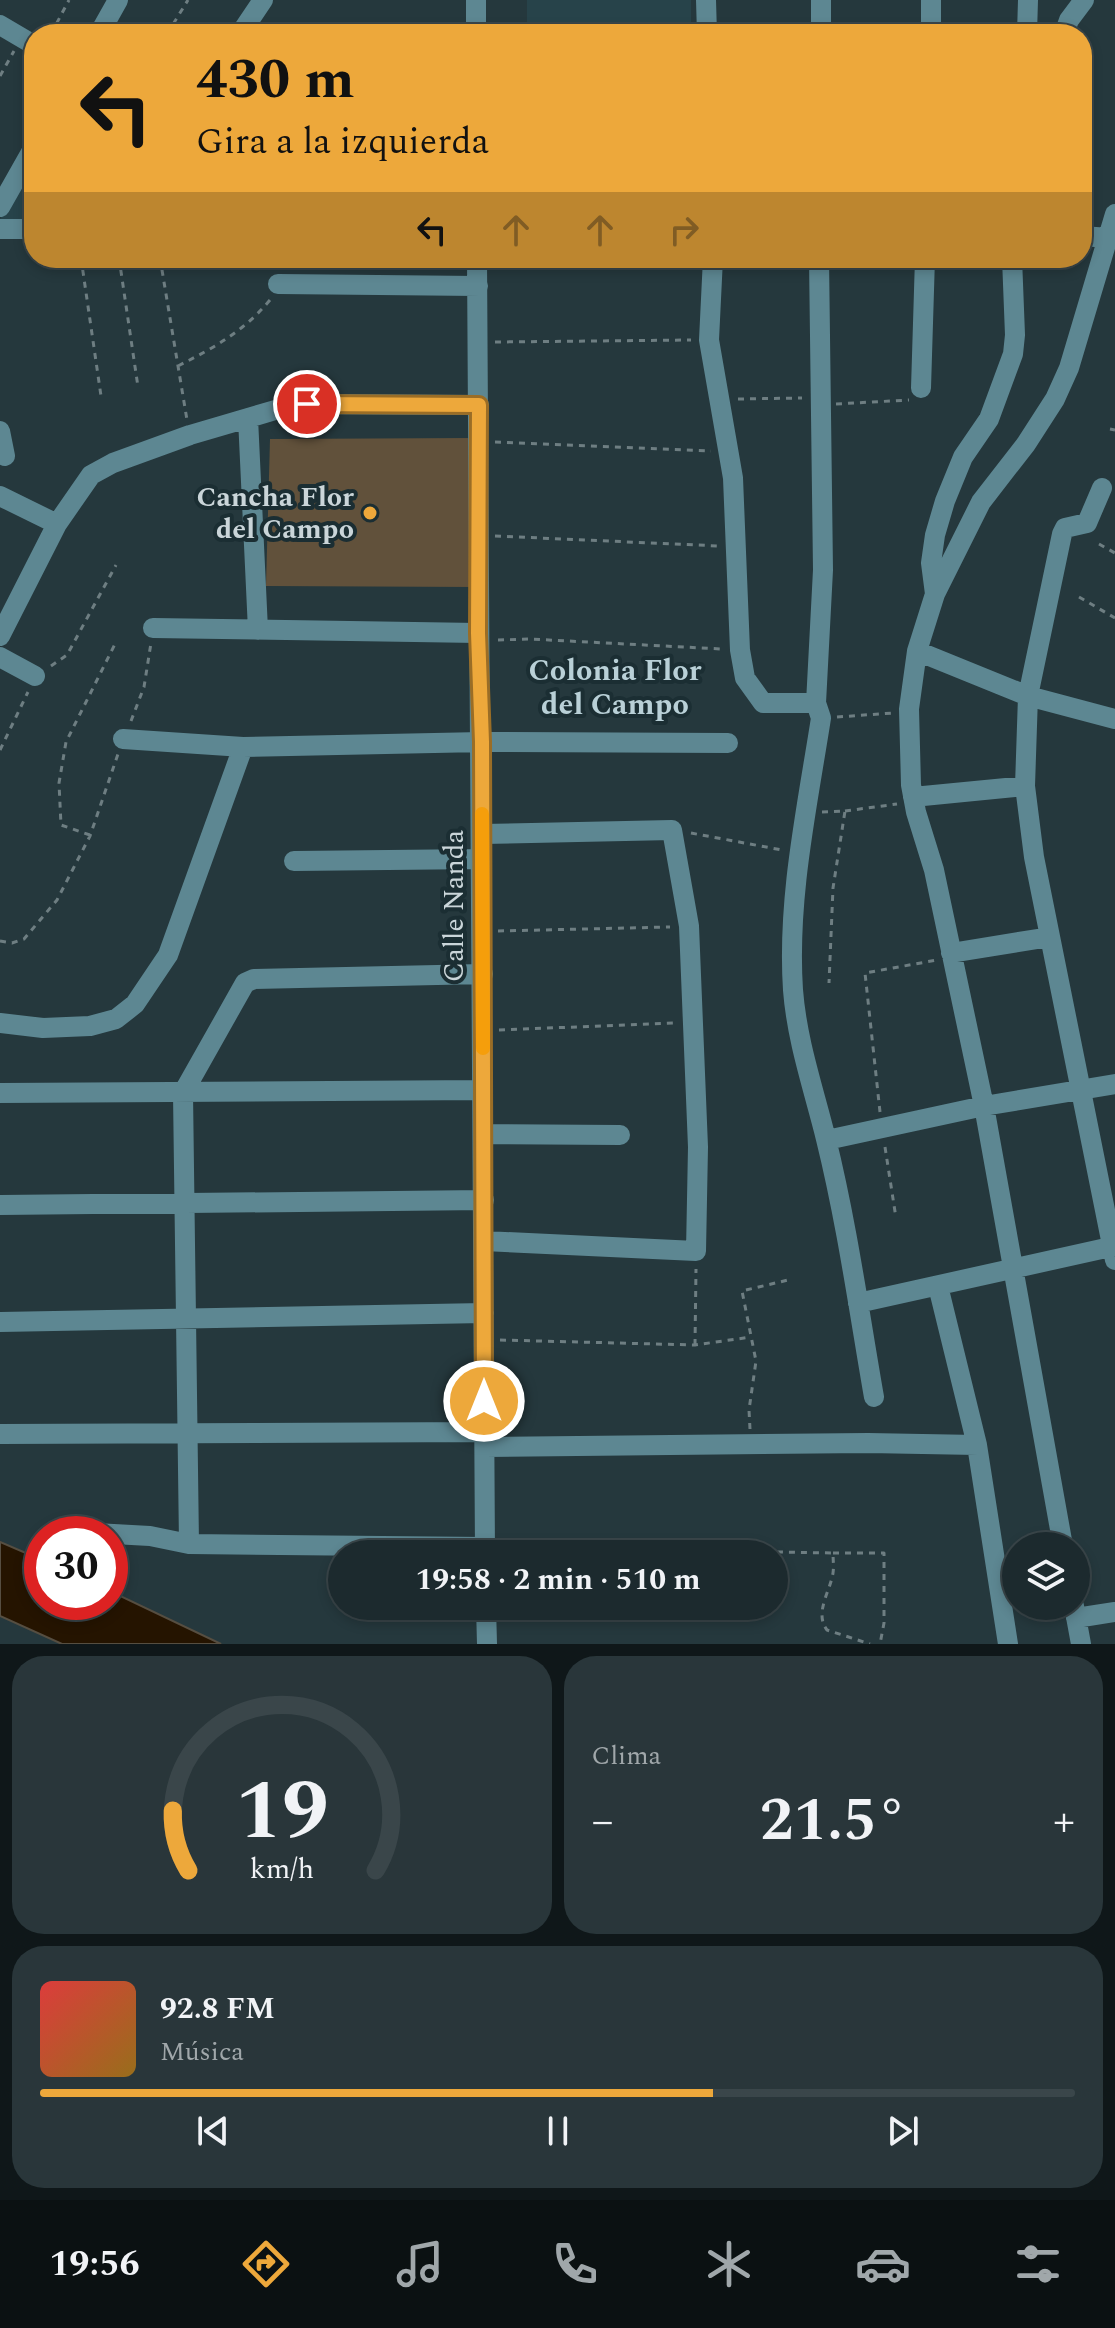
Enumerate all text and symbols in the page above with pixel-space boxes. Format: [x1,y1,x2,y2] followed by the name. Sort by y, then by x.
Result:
[196,38,355,123] text: 430 m
[64,56,168,160] icon: left
[196,115,489,170] text: Gira a la izquierda
[410,208,454,252] icon: left
[494,208,538,252] icon: ahead
[578,208,622,252] icon: ahead
[662,208,706,252] icon: right
[273,370,341,438] pin
[285,382,329,426] icon: arrive
[197,476,354,551] place label: Cancha Flor del Campo
[361,504,379,522] marker: Cancha Flor del Campo
[529,648,702,728] district label: Colonia Flor del Campo
[433,830,476,982] street label: Calle Nanda
[442,1359,526,1443] position arrow
[24,1516,128,1620] speed limit sign: 30
[1002,1532,1090,1620] map controls
[1002,1532,1090,1620] button: layers
[415,1557,701,1603] text: 19:58 · 2 min · 510 m
[592,1736,661,1776] text: Clima
[235,1749,328,1876] text: 19
[760,1775,907,1867] text: 21.5°
[592,1788,614,1855] text: −
[1053,1788,1075,1855] text: +
[250,1848,314,1891] text: km/h
[160,1986,275,2032] text: 92.8 FM
[160,2032,244,2072] text: Música
[191,2109,235,2153] icon: previous
[536,2109,580,2153] icon: pause
[881,2109,925,2153] icon: next
[238,2236,294,2292] icon: directions
[392,2236,448,2292] icon: music
[547,2236,603,2292] icon: phone
[701,2236,757,2292] icon: climate
[855,2236,911,2292] icon: car
[1010,2236,1066,2292] icon: filters
[49,2237,140,2292] text: 19:56

